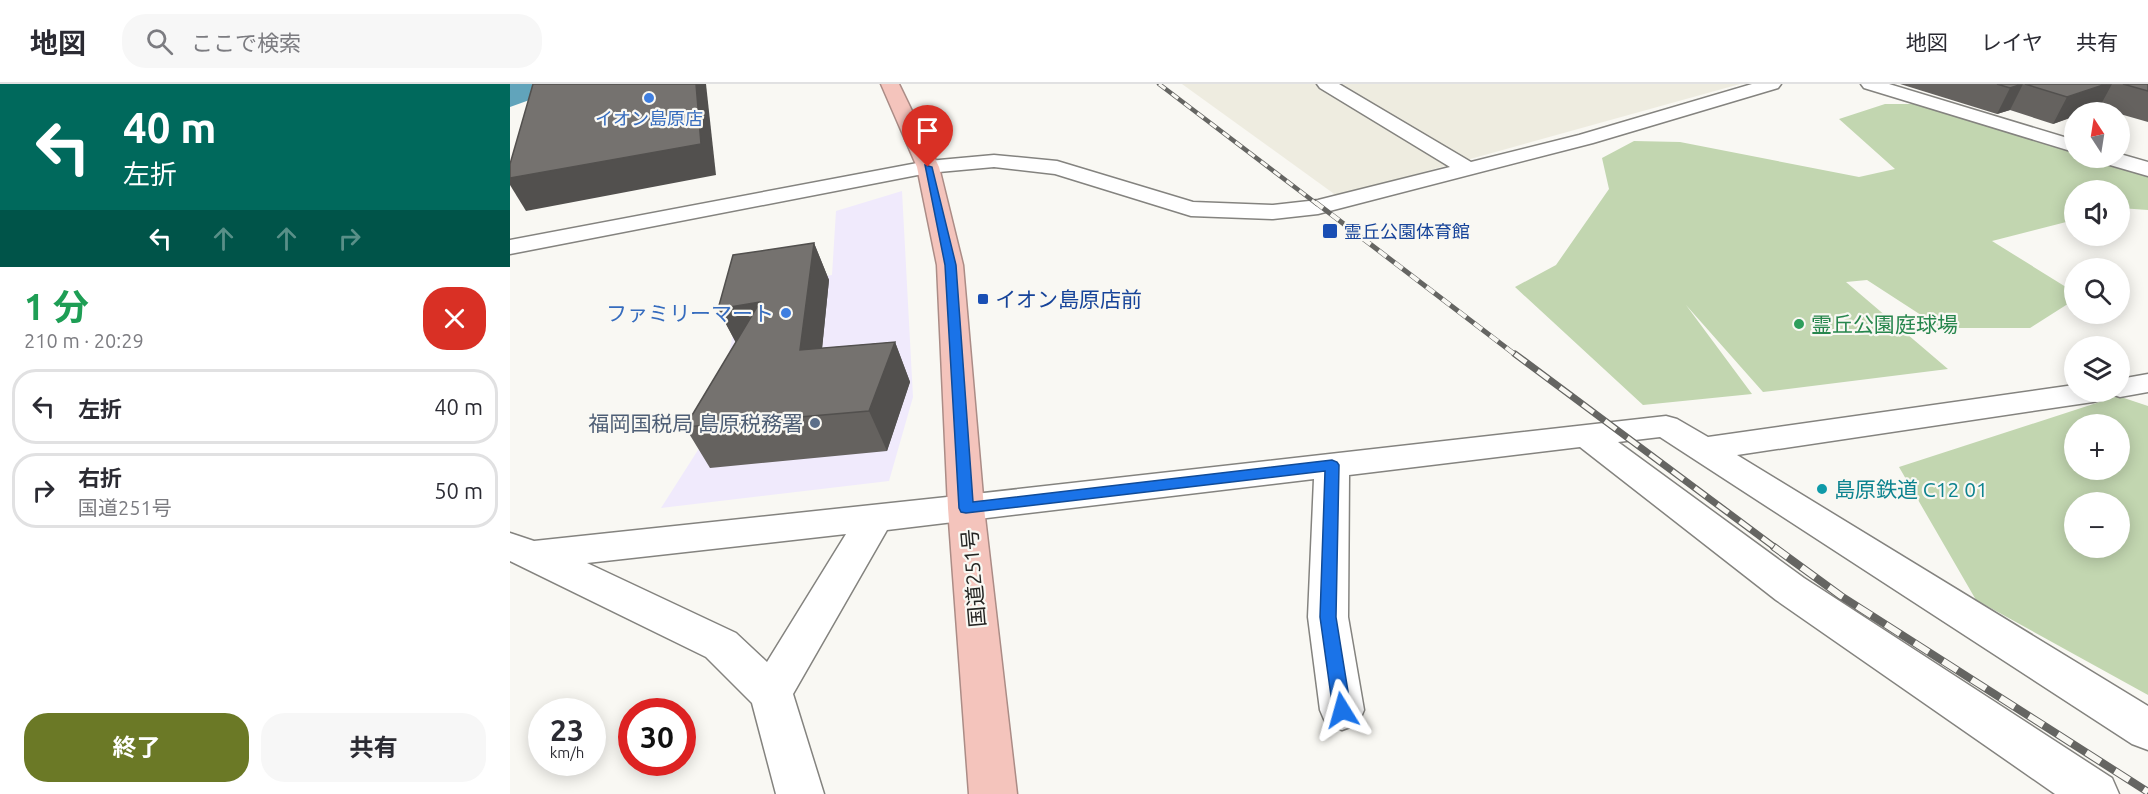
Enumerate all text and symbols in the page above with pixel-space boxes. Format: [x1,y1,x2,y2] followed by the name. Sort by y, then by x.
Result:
[122,14,542,68] search box
[143,25,176,58] icon: search
[30,27,86,58] text: 地図
[191,30,301,55] text: ここで検索
[1906,30,1948,54] text: 地図
[1981,30,2043,54] text: レイヤ
[2076,30,2118,54] text: 共有
[642,91,656,105] marker: イオン島原店
[2064,102,2130,168] north arrow
[2064,102,2130,558] map controls
[123,104,217,151] text: 40 m
[902,105,953,167] pin
[24,108,102,186] icon: left
[595,108,703,128] place label: イオン島原店
[911,114,944,147] icon: arrive
[123,159,177,189] text: 左折
[2064,180,2130,246] button: sound
[1344,221,1470,241] place label: 霊丘公園体育館
[144,222,177,255] icon: left
[207,222,240,255] icon: ahead
[270,222,303,255] icon: ahead
[333,222,366,255] icon: right
[1321,222,1339,240] marker: 霊丘公園体育館
[2064,258,2130,324] button: search
[24,286,89,327] text: 1 分
[423,287,486,350] button: close
[995,287,1142,311] place label: イオン島原店前
[976,292,990,306] marker: イオン島原店前
[606,301,774,325] place label: ファミリーマート
[779,306,793,320] marker: ファミリーマート
[1811,312,1958,336] place label: 霊丘公園庭球場
[1792,317,1806,331] marker: 霊丘公園庭球場
[24,329,144,352] text: 210 m · 20:29
[2064,336,2130,402] button: layers
[27,390,60,423] icon: left
[434,394,483,419] text: 40 m
[78,396,122,421] text: 左折
[588,411,803,435] place label: 福岡国税局 島原税務署
[2064,414,2130,480] button: +
[808,416,822,430] marker: 福岡国税局 島原税務署
[78,465,122,490] text: 右折
[27,474,60,507] icon: right
[1834,477,1988,501] place label: 島原鉄道 C12 01
[434,478,483,503] text: 50 m
[1815,482,1829,496] marker: 島原鉄道 C12 01
[2064,492,2130,558] button: −
[78,496,172,519] text: 国道251号
[957,528,989,628] street label: 国道251号
[1310,678,1374,742] position arrow
[618,698,696,776] speed limit sign: 30
[24,713,249,782] button: 終了
[261,713,486,782] button: 共有
[550,713,584,747] text: 23
[550,744,584,761] text: km/h

